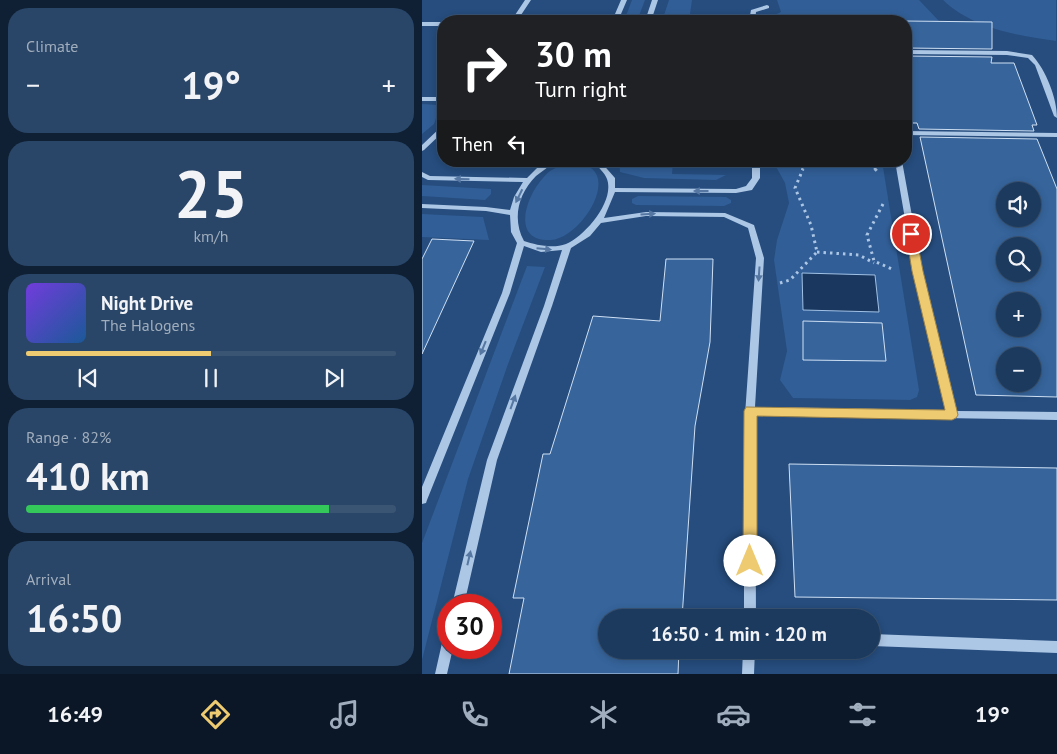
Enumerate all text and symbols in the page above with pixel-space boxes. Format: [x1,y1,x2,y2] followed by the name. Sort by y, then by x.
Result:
[535,31,612,77] text: 30 m
[452,35,517,100] icon: right
[26,36,78,56] text: Climate
[181,60,241,109] text: 19°
[26,66,40,103] text: −
[382,66,396,103] text: +
[535,75,627,103] text: Turn right
[503,130,531,158] icon: left
[452,132,493,156] text: Then
[174,151,248,235] text: 25
[453,174,469,182] one-way arrow
[996,182,1041,392] map controls
[996,182,1041,227] button: sound
[693,187,709,195] one-way arrow
[515,189,524,204] one-way arrow
[640,210,656,218] one-way arrow
[890,213,932,255] pin
[897,220,925,248] icon: arrive
[193,226,229,246] text: km/h
[996,237,1041,282] button: search
[536,245,552,253] one-way arrow
[754,266,762,282] one-way arrow
[101,291,193,315] text: Night Drive
[996,292,1041,337] button: +
[101,315,195,335] text: The Halogens
[479,341,487,355] one-way arrow
[996,347,1041,392] button: −
[74,364,102,392] icon: previous
[197,364,225,392] icon: pause
[320,364,348,392] icon: next
[510,394,517,409] one-way arrow
[26,427,111,447] text: Range · 82%
[26,451,150,500] text: 410 km
[723,534,775,586] position arrow
[465,550,473,565] one-way arrow
[26,569,71,589] text: Arrival
[26,593,122,642] text: 16:50
[437,594,502,659] speed limit sign: 30
[651,622,827,646] text: 16:50 · 1 min · 120 m
[198,697,233,732] icon: directions
[327,697,362,732] icon: music
[457,697,492,732] icon: phone
[586,697,621,732] icon: climate
[716,697,751,732] icon: car
[845,697,880,732] icon: filters
[47,700,103,728] text: 16:49
[975,700,1010,728] text: 19°

